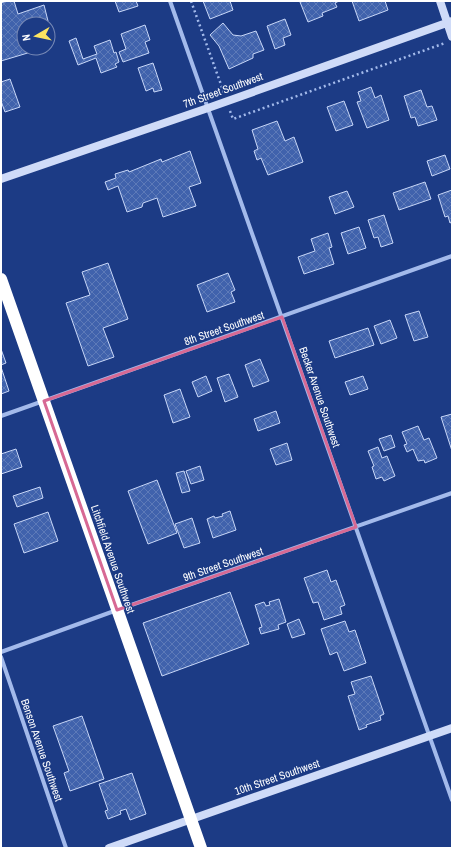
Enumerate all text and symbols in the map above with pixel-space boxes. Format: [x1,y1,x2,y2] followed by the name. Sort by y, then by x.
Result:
[16,16,56,56] north arrow
[19,33,34,42] text: N
[181,69,265,111] street label: 7th Street Southwest
[182,308,266,348] street label: 8th Street Southwest
[296,345,344,449] street label: Becker Avenue Southwest
[88,503,138,615] street label: Litchfield Avenue Southwest
[181,544,265,584] street label: 9th Street Southwest
[18,697,66,804] street label: Benson Avenue Southwest
[233,756,322,798] street label: 10th Street Southwest

